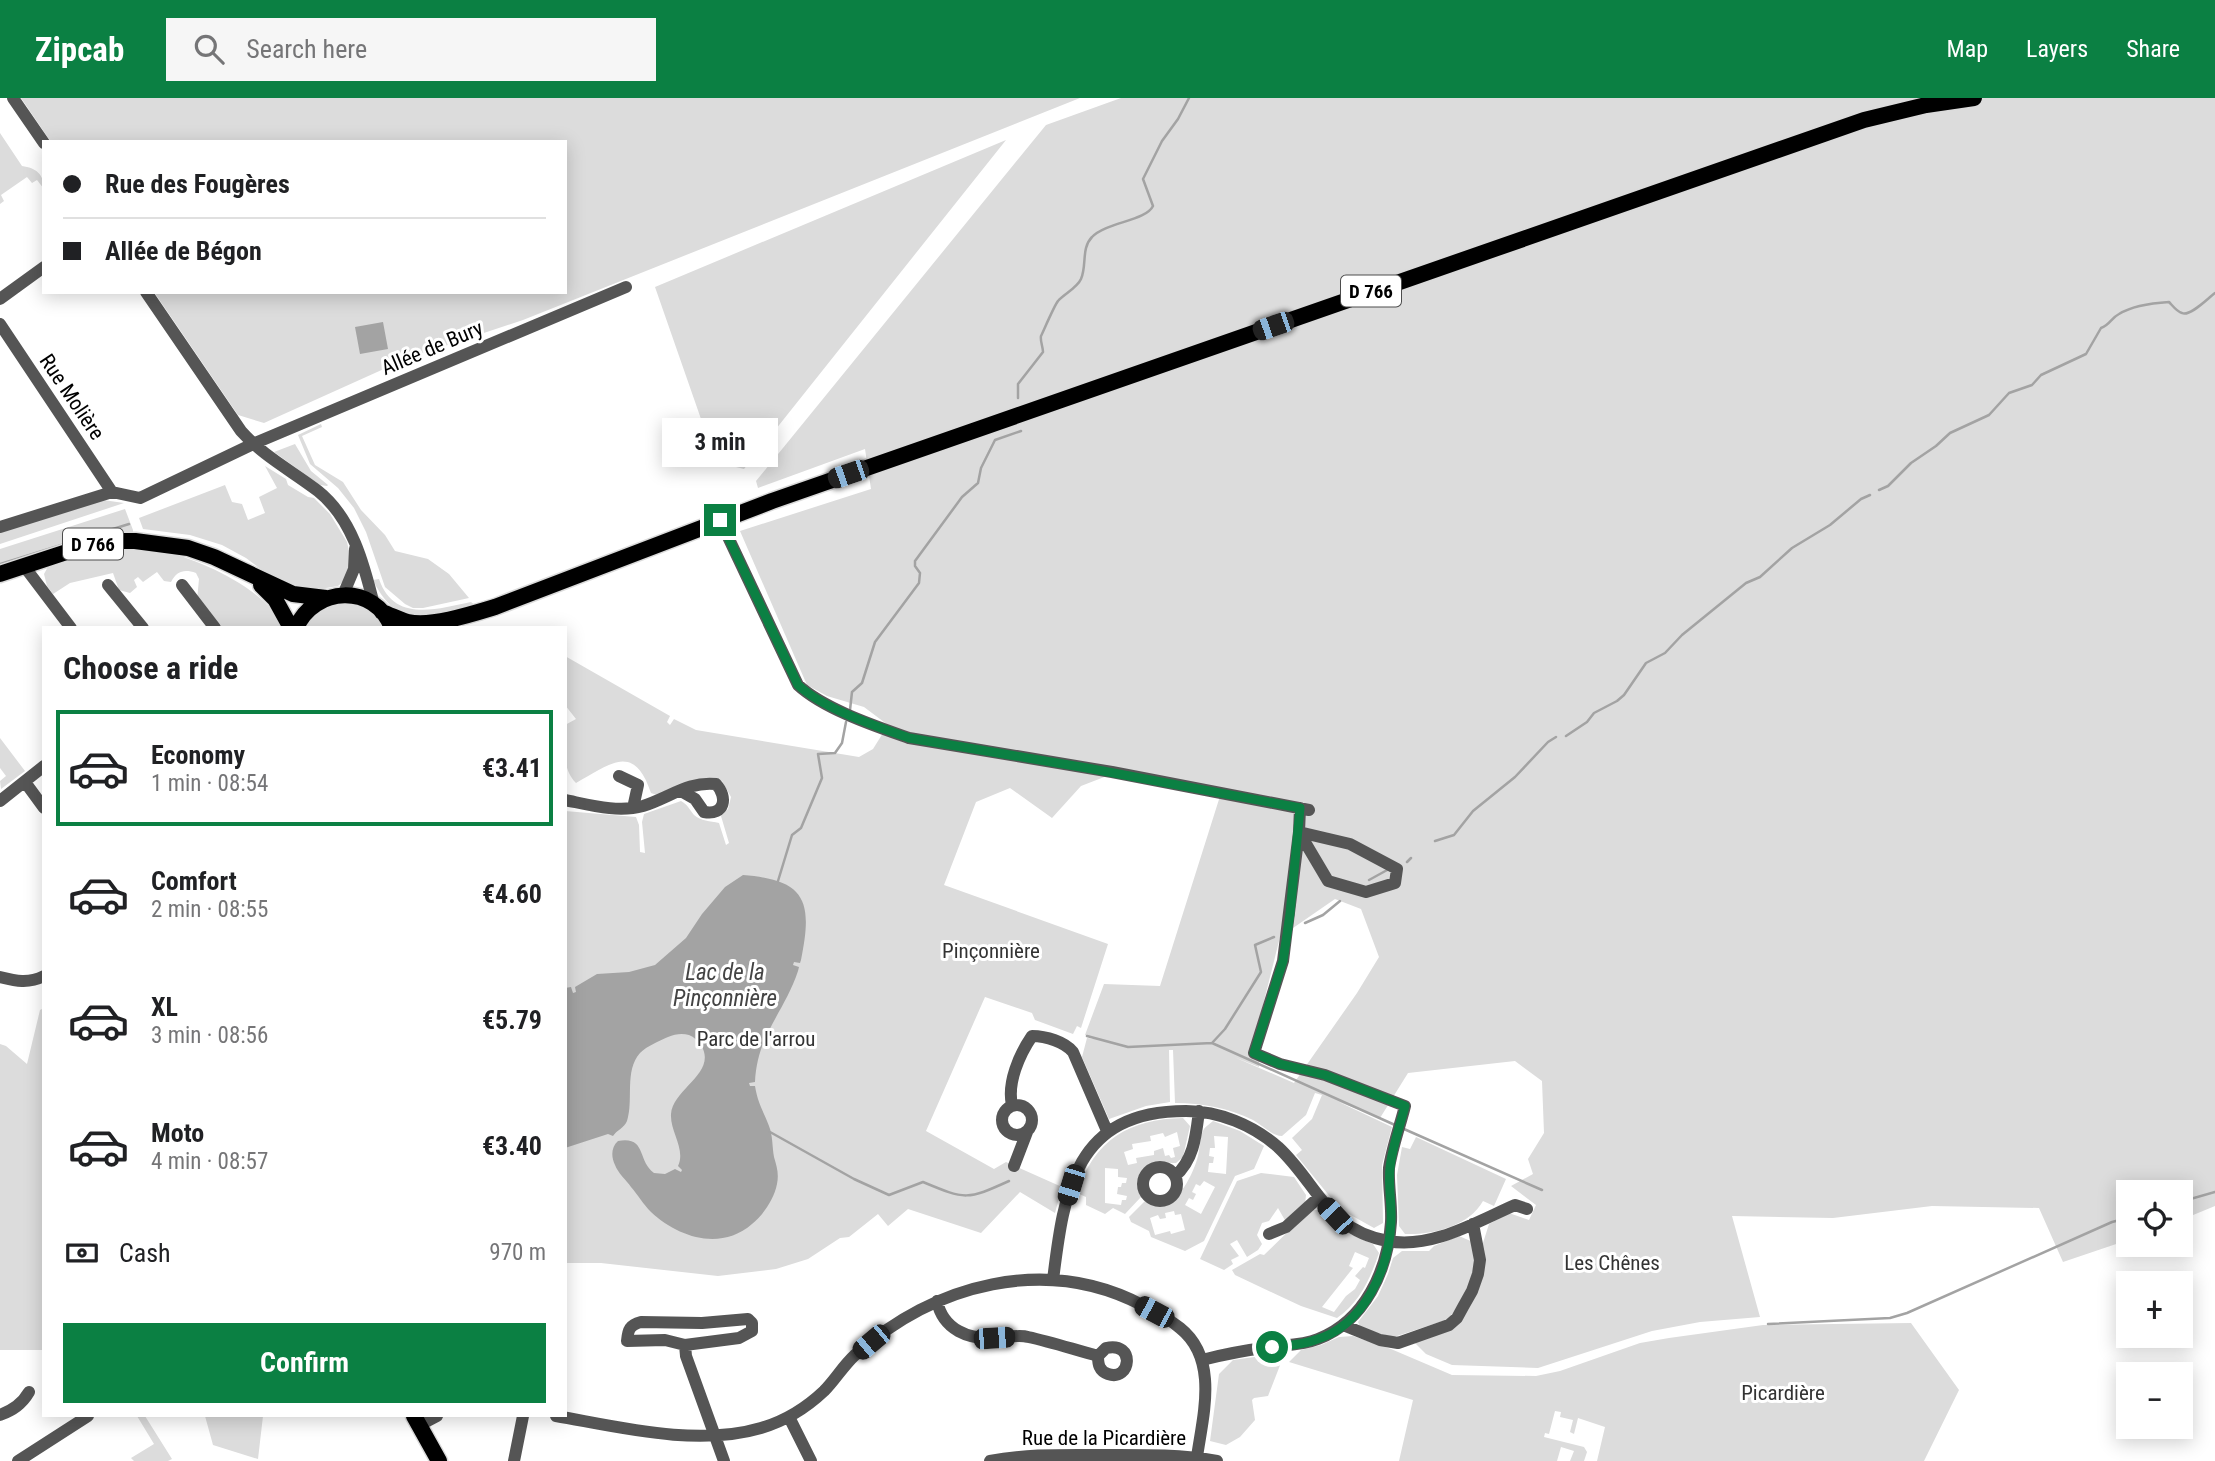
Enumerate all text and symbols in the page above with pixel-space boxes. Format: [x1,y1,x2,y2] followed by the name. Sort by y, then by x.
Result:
[166,18,656,81] search box
[35,30,124,69] text: Zipcab
[190,30,228,68] icon: search
[246,34,367,64] text: Search here
[1947,35,1988,63] text: Map
[2026,35,2088,63] text: Layers
[2126,35,2180,63] text: Share
[105,169,290,199] text: Rue des Fougères
[105,236,262,266] text: Allée de Bégon
[1341,276,1401,307] road number: D 766
[1250,309,1297,343] car
[377,316,487,380] street label: Allée de Bury
[35,350,109,444] street label: Rue Molière
[662,418,778,468] callout: 3 min
[694,429,746,456] text: 3 min
[825,457,872,491] car
[704,504,736,536] route end
[63,528,123,560] road number: D 766
[63,649,238,687] text: Choose a ride
[67,737,130,800] icon: car
[151,740,245,770] text: Economy
[482,753,542,783] text: €3.41
[151,770,268,797] text: 1 min · 08:54
[67,863,130,926] icon: car
[151,866,237,896] text: Comfort
[482,879,542,909] text: €4.60
[151,896,268,923] text: 2 min · 08:55
[942,939,1040,963] park label: Pinçonnière
[673,959,777,1012] water label: Lac de la Pinçonnière
[67,989,130,1052] icon: car
[151,992,178,1022] text: XL
[482,1005,542,1035] text: €5.79
[151,1022,268,1049] text: 3 min · 08:56
[697,1027,815,1051] park label: Parc de l'arrou
[67,1115,130,1178] icon: car
[151,1118,204,1148] text: Moto
[482,1131,542,1161] text: €3.40
[151,1148,268,1175] text: 4 min · 08:57
[1055,1162,1088,1208] car
[2116,1180,2193,1439] map controls
[2116,1180,2193,1257] button: locate
[1313,1193,1358,1239] car
[63,1234,101,1272] icon: cash
[119,1238,171,1268] text: Cash
[489,1239,546,1266] text: 970 m
[1564,1251,1660,1275] park label: Les Chênes
[2116,1271,2193,1348] button: +
[1131,1293,1178,1331] car
[849,1320,894,1364] car
[63,1323,546,1403] button: Confirm
[973,1326,1016,1350] car
[1256,1331,1288,1363] route start
[2116,1362,2193,1439] button: −
[1741,1381,1825,1405] park label: Picardière
[1022,1426,1186,1450] street label: Rue de la Picardière

